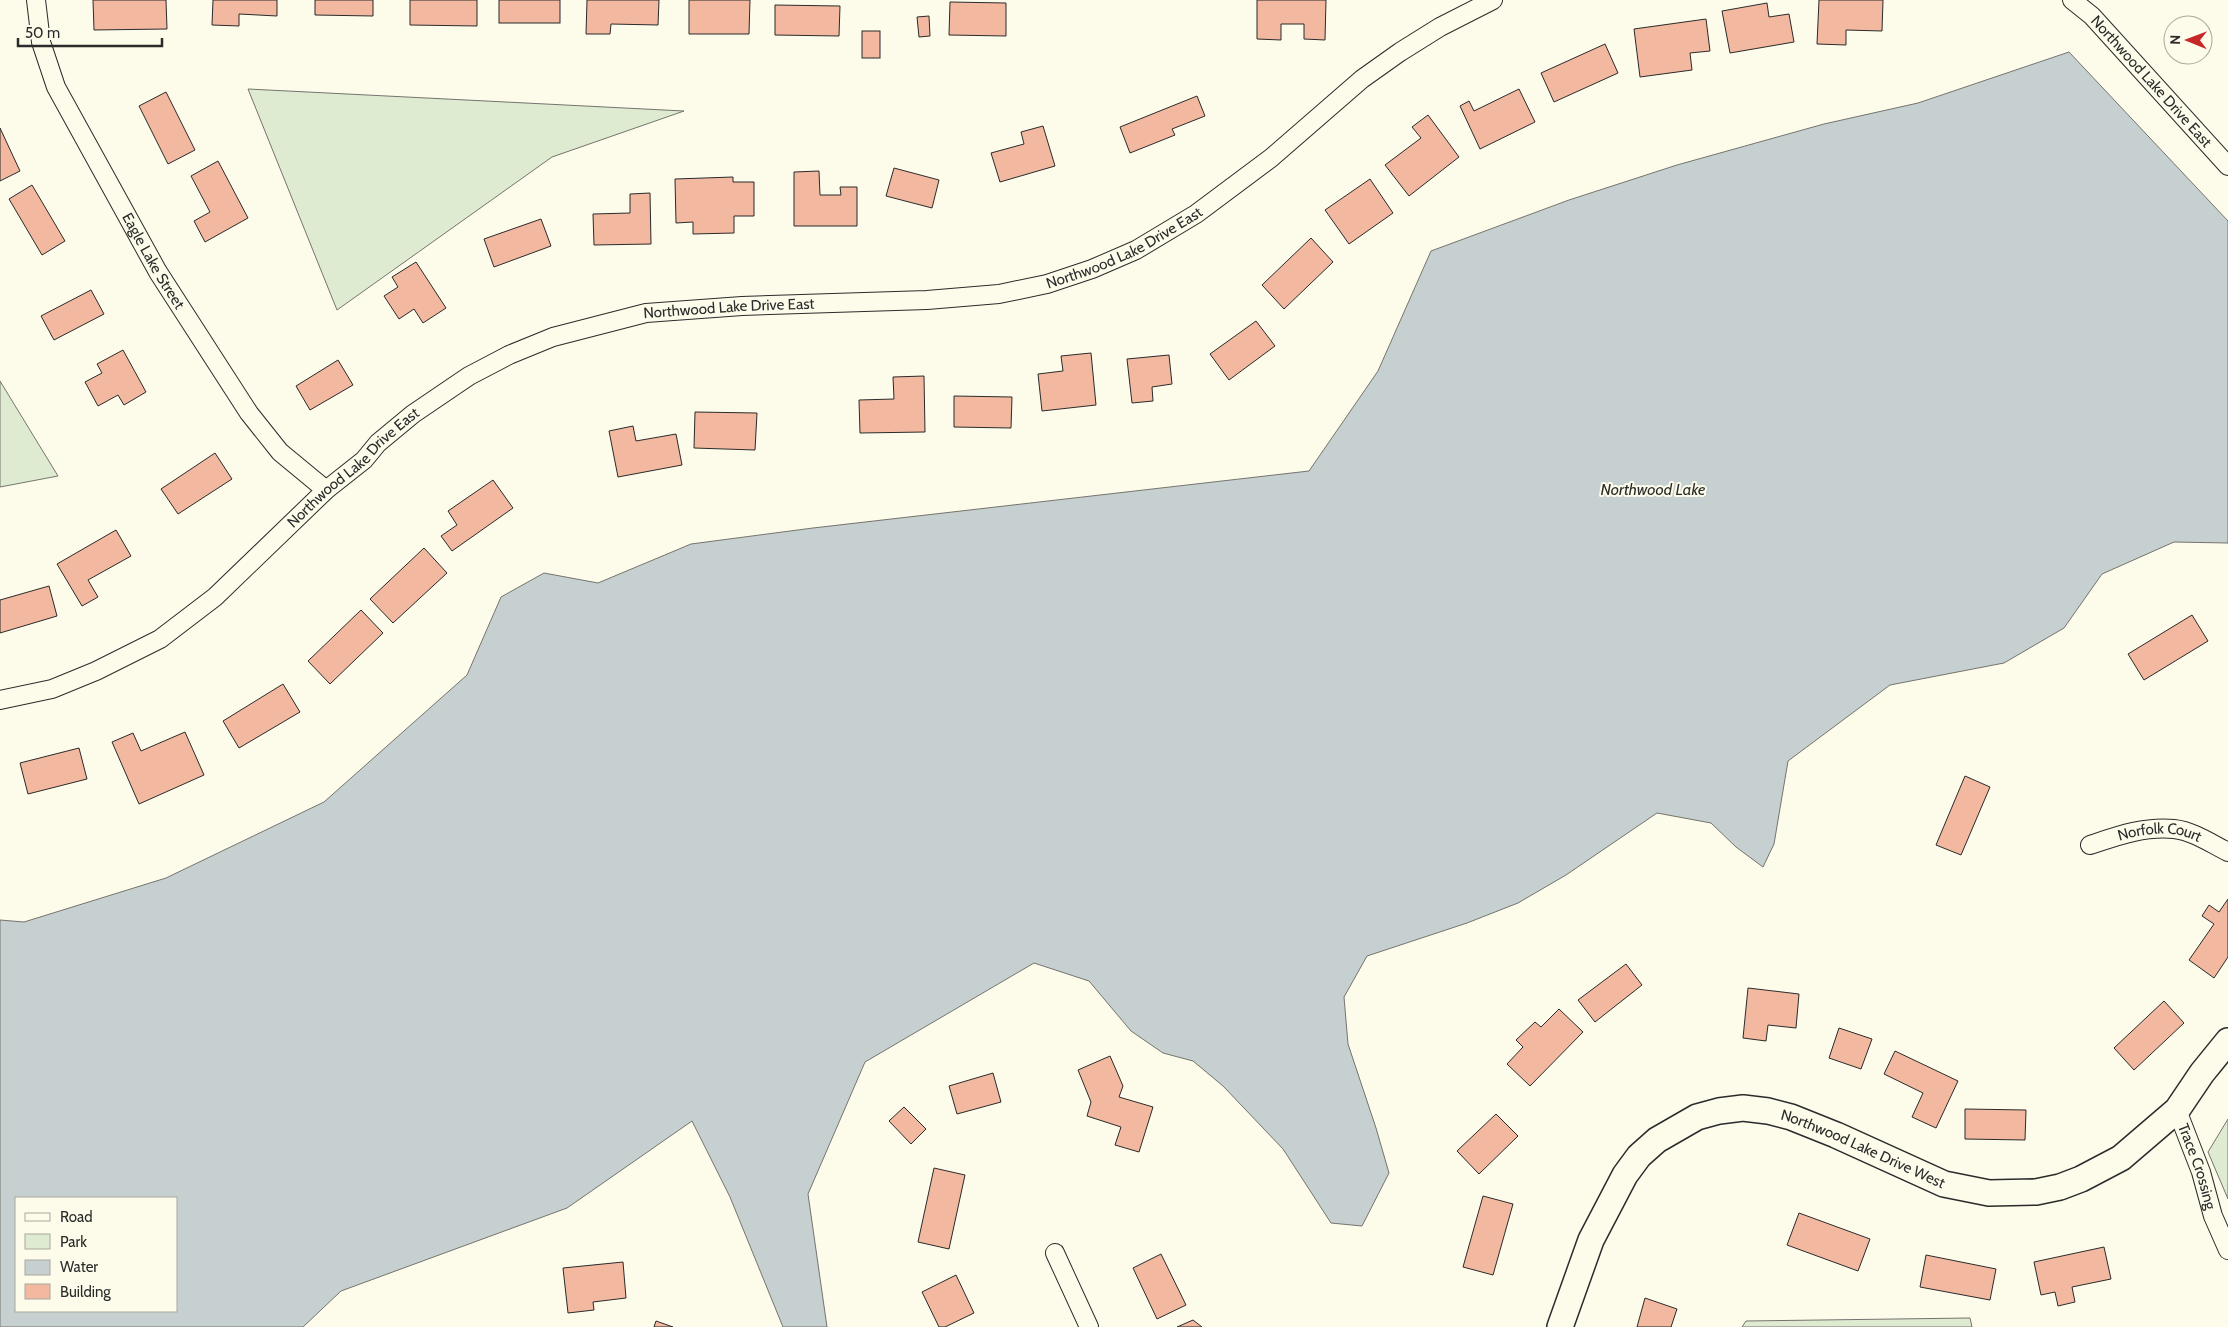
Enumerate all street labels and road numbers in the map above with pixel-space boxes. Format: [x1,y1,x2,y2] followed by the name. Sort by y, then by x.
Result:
[2087,12,2215,152] street label: Northwood Lake Drive East
[1044,203,1206,293] street label: Northwood Lake Drive East
[118,210,188,312] street label: Eagle Lake Street
[643,295,815,322] street label: Northwood Lake Drive East
[283,404,422,531] street label: Northwood Lake Drive East
[2116,819,2205,846] street label: Norfolk Court
[1779,1106,1948,1192] street label: Northwood Lake Drive West
[2174,1121,2220,1212] street label: Trace Crossing

